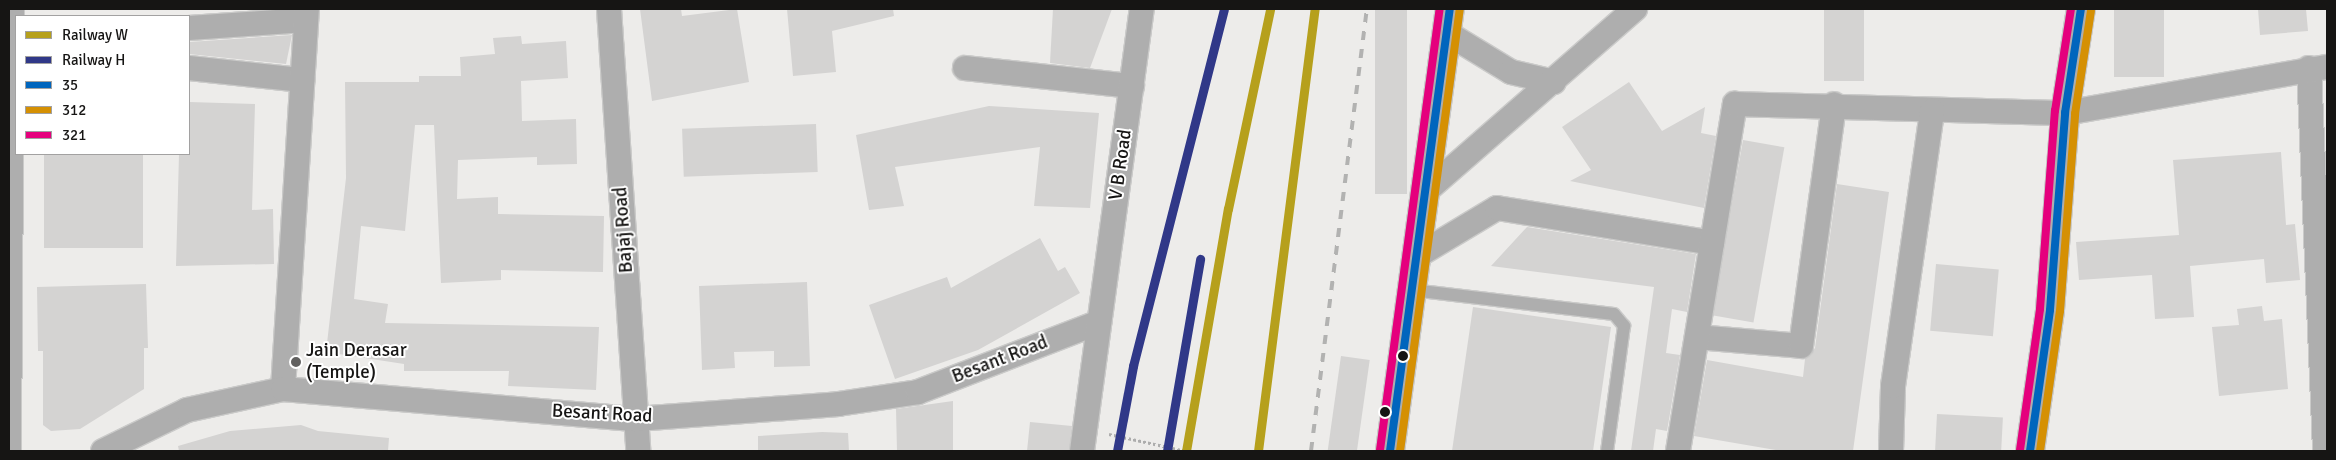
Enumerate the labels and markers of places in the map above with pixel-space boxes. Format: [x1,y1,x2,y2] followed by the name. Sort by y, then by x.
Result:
[306,340,407,384] place label: Jain Derasar (Temple)
[1398,351,1408,361] unlabelled marker
[290,356,302,368] marker: Jain Derasar (Temple)
[1380,407,1390,417] unlabelled marker

